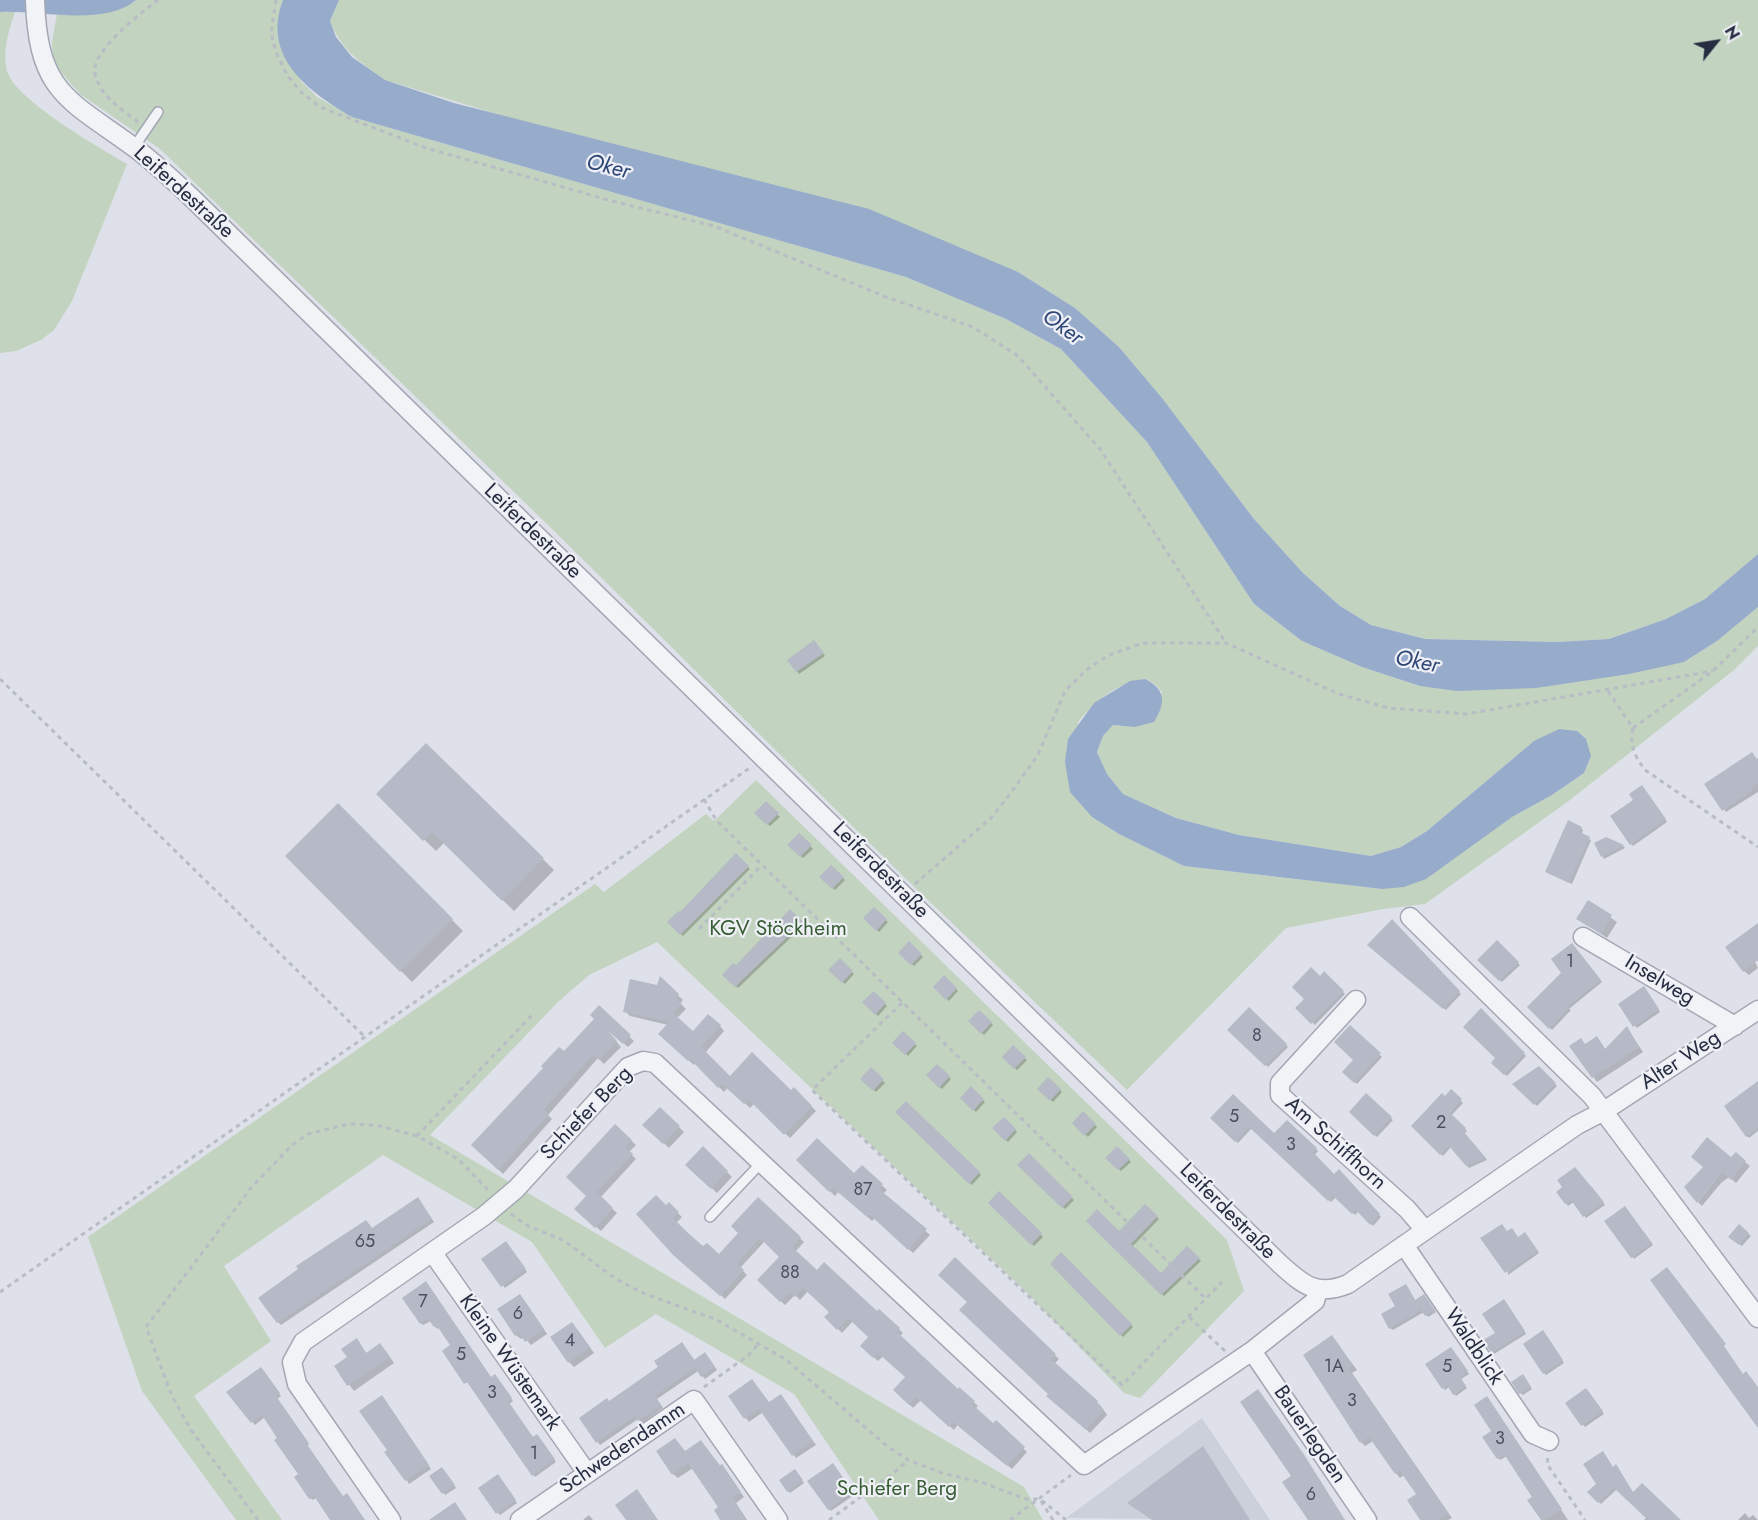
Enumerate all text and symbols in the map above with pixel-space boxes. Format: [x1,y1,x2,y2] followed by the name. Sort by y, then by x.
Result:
[1686,12,1746,72] north arrow
[1719,21,1745,44] text: N
[128,141,238,245] street label: Leiferdestraße
[583,150,633,186] water label: Oker
[1036,304,1088,352] water label: Oker
[478,479,586,585] street label: Leiferdestraße
[1393,646,1441,680] water label: Oker
[827,818,933,924] street label: Leiferdestraße
[709,917,847,943] park label: KGV Stöckheim
[1619,950,1699,1012] street label: Inselweg
[1566,952,1574,974] house number: 1
[1252,1026,1262,1048] house number: 8
[1636,1026,1726,1096] street label: Alter Weg
[536,1062,638,1166] street label: Schiefer Berg
[1279,1092,1391,1196] street label: Am Schiffhorn
[1229,1107,1239,1129] house number: 5
[1436,1113,1446,1135] house number: 2
[1286,1135,1296,1157] house number: 3
[1174,1159,1280,1265] street label: Leiferdestraße
[853,1180,873,1202] house number: 87
[355,1232,375,1254] house number: 65
[780,1263,800,1285] house number: 88
[453,1290,565,1436] street label: Kleine Wüstemark
[418,1292,428,1314] house number: 7
[513,1304,523,1326] house number: 6
[1438,1304,1508,1390] street label: Waldblick
[565,1331,575,1353] house number: 4
[456,1345,466,1367] house number: 5
[1324,1357,1344,1379] house number: 1A
[1442,1357,1452,1379] house number: 5
[1267,1381,1351,1489] street label: Bauerlegden
[487,1383,497,1405] house number: 3
[1347,1391,1357,1413] house number: 3
[555,1398,691,1500] street label: Schwedendamm
[1495,1429,1505,1451] house number: 3
[530,1444,538,1466] house number: 1
[837,1477,957,1503] park label: Schiefer Berg
[1306,1485,1316,1507] house number: 6

